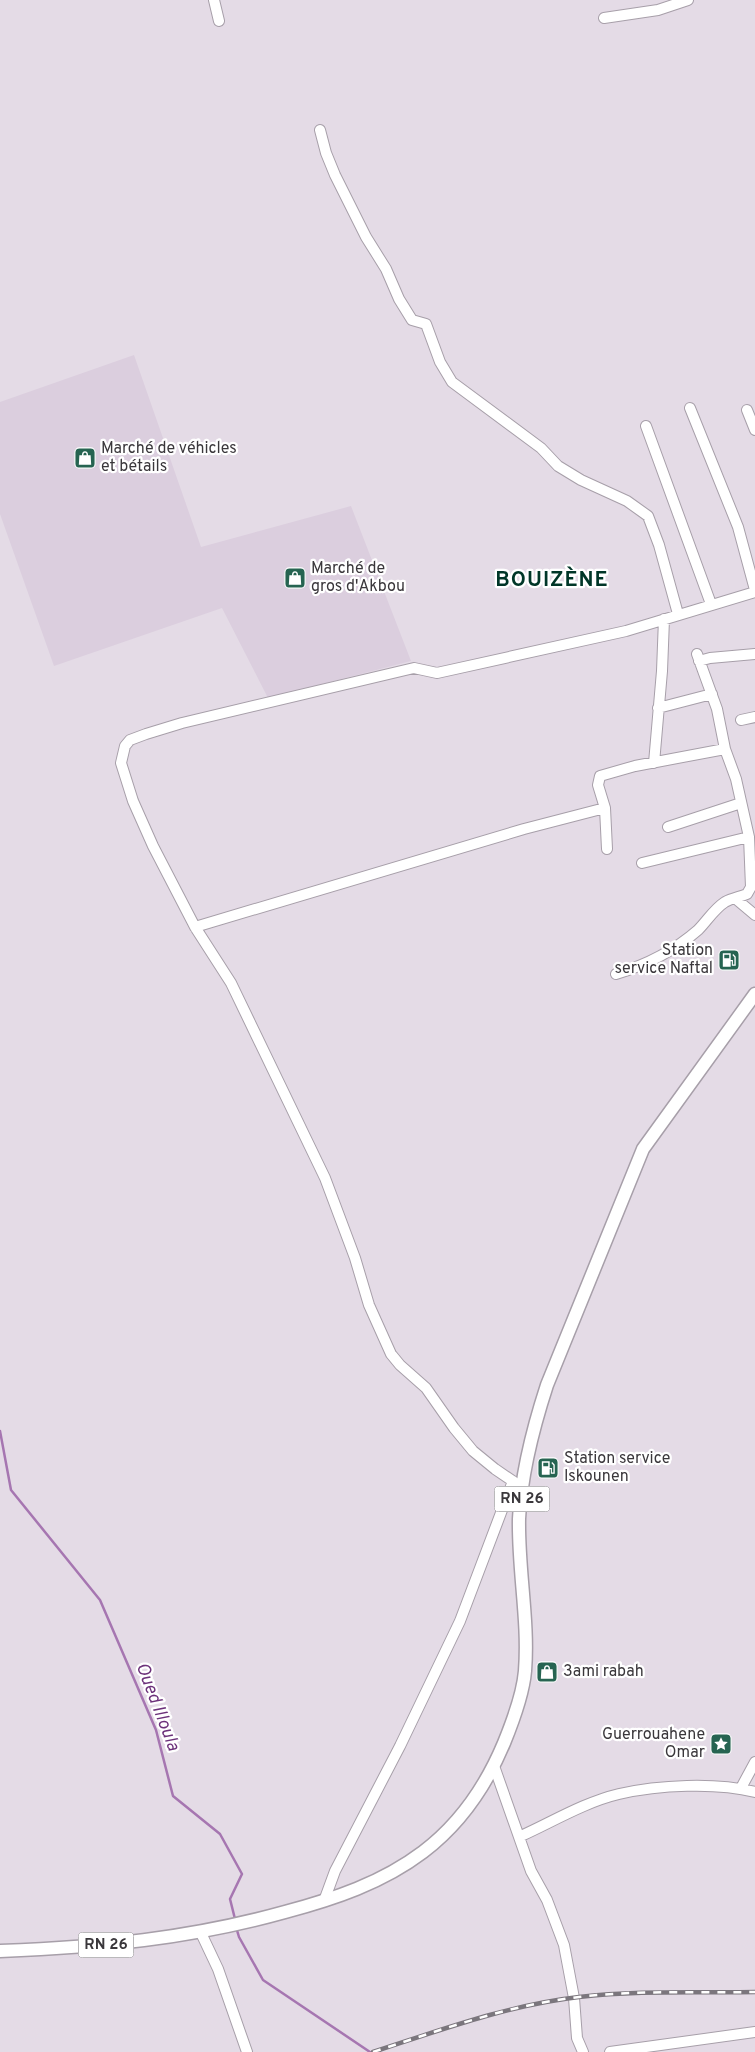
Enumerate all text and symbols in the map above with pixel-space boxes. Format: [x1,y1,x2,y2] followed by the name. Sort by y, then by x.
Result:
[101,439,237,477] place label: Marché de véhicles et bétails
[73,446,97,470] shop icon: Marché de véhicles et bétails
[311,559,405,597] place label: Marché de gros d'Akbou
[283,566,307,590] shop icon: Marché de gros d'Akbou
[495,566,609,594] district label: BOUIZÈNE
[615,941,713,979] place label: Station service Naftal
[717,948,741,972] fuel station icon: Station service Naftal
[564,1449,670,1487] place label: Station service Iskounen
[536,1456,560,1480] fuel station icon: Station service Iskounen
[494,1486,550,1512] road number: RN 26
[130,1660,185,1755] water label: Oued Illoula
[535,1660,559,1684] shop icon: 3ami rabah
[563,1662,644,1682] place label: 3ami rabah
[602,1725,705,1763] place label: Guerrouahene Omar
[709,1732,733,1756] place icon: Guerrouahene Omar
[78,1932,134,1958] road number: RN 26

